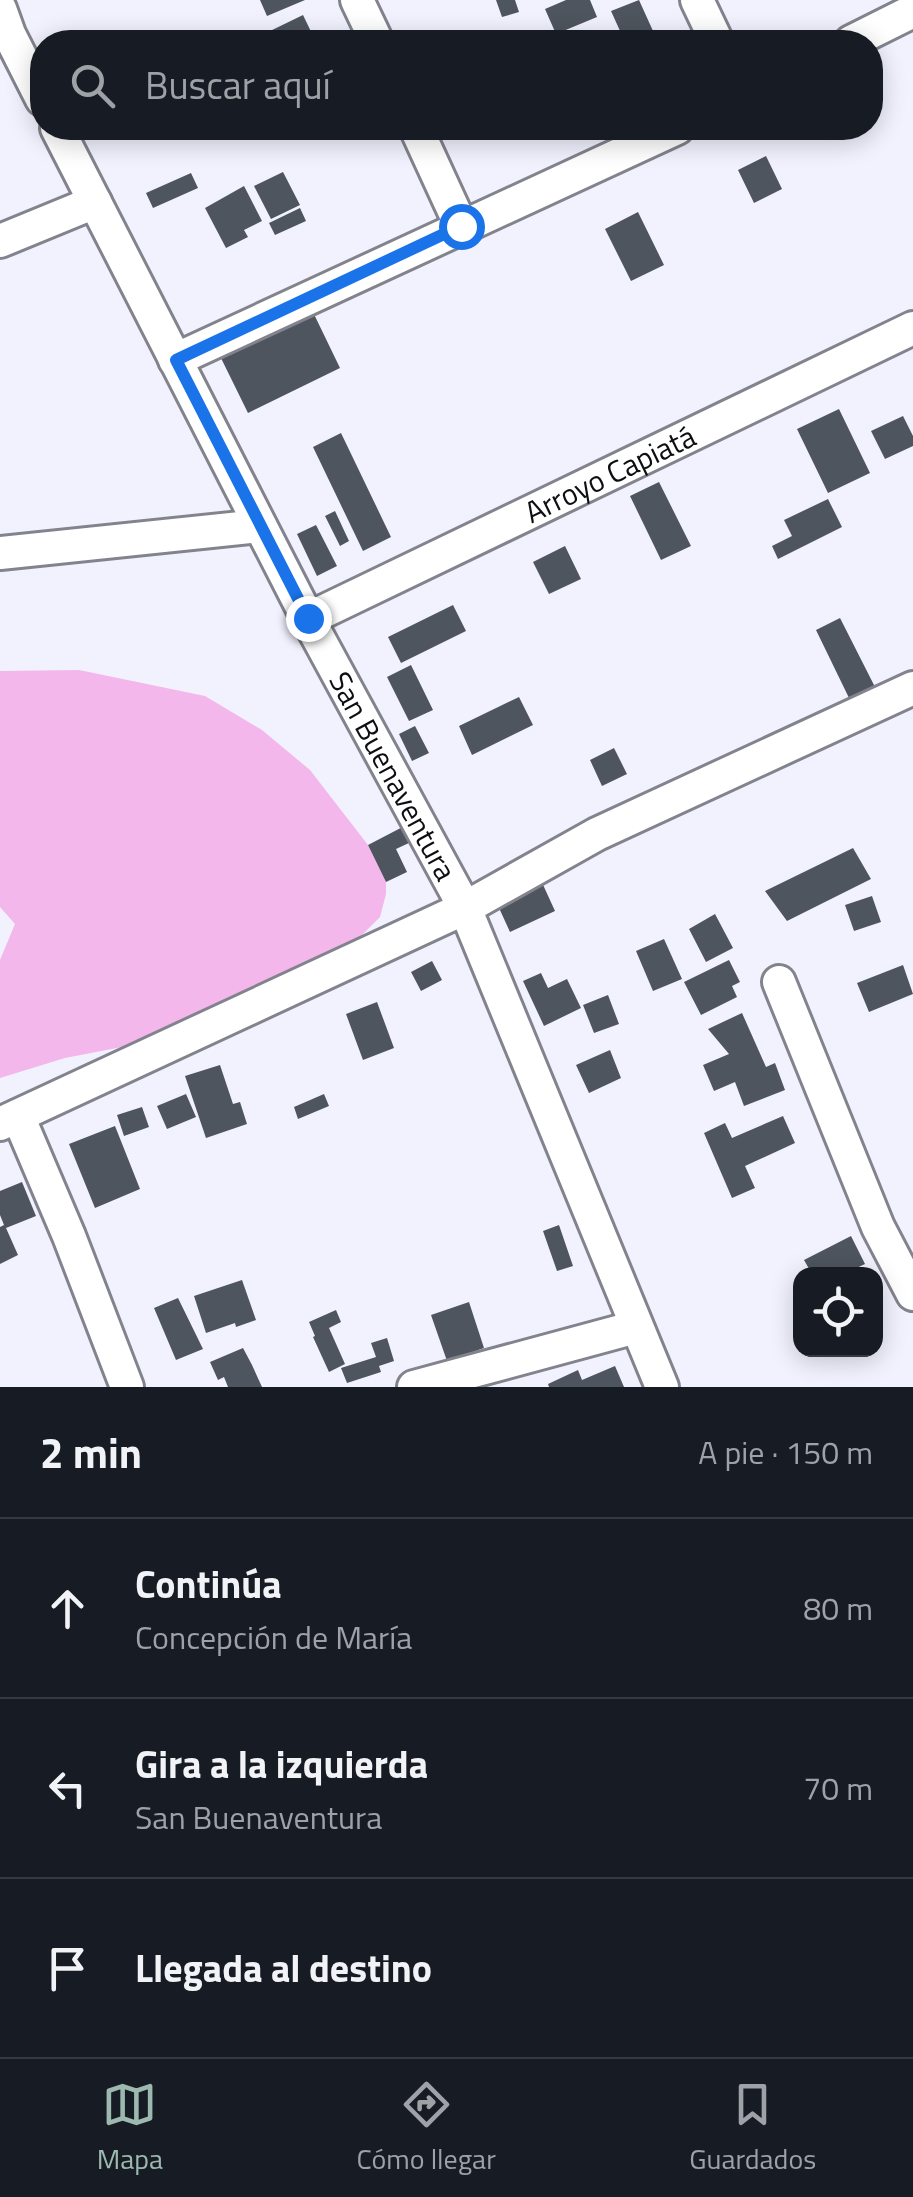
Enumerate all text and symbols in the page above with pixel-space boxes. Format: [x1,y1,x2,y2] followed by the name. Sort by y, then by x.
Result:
[30,30,883,140] search box
[145,56,331,114] text: Buscar aquí
[65,58,120,113] icon: search
[439,204,485,250] route start
[517,413,703,535] street label: Arroyo Capiatá
[286,596,332,642] route end
[318,663,469,889] street label: San Buenaventura
[793,1267,883,1357] map controls
[793,1267,883,1357] button: locate
[40,1420,142,1484] text: 2 min
[698,1428,873,1476] text: A pie · 150 m
[135,1555,282,1613] text: Continúa
[40,1581,95,1636] icon: ahead
[803,1584,873,1632] text: 80 m
[135,1613,412,1661] text: Concepción de María
[135,1735,428,1793] text: Gira a la izquierda
[40,1761,95,1816] icon: left
[803,1764,873,1812] text: 70 m
[135,1793,382,1841] text: San Buenaventura
[135,1939,432,1997] text: Llegada al destino
[40,1941,95,1996] icon: arrive
[97,2077,163,2180] tab: Mapa
[357,2077,496,2180] tab: Cómo llegar
[689,2077,816,2180] tab: Guardados

